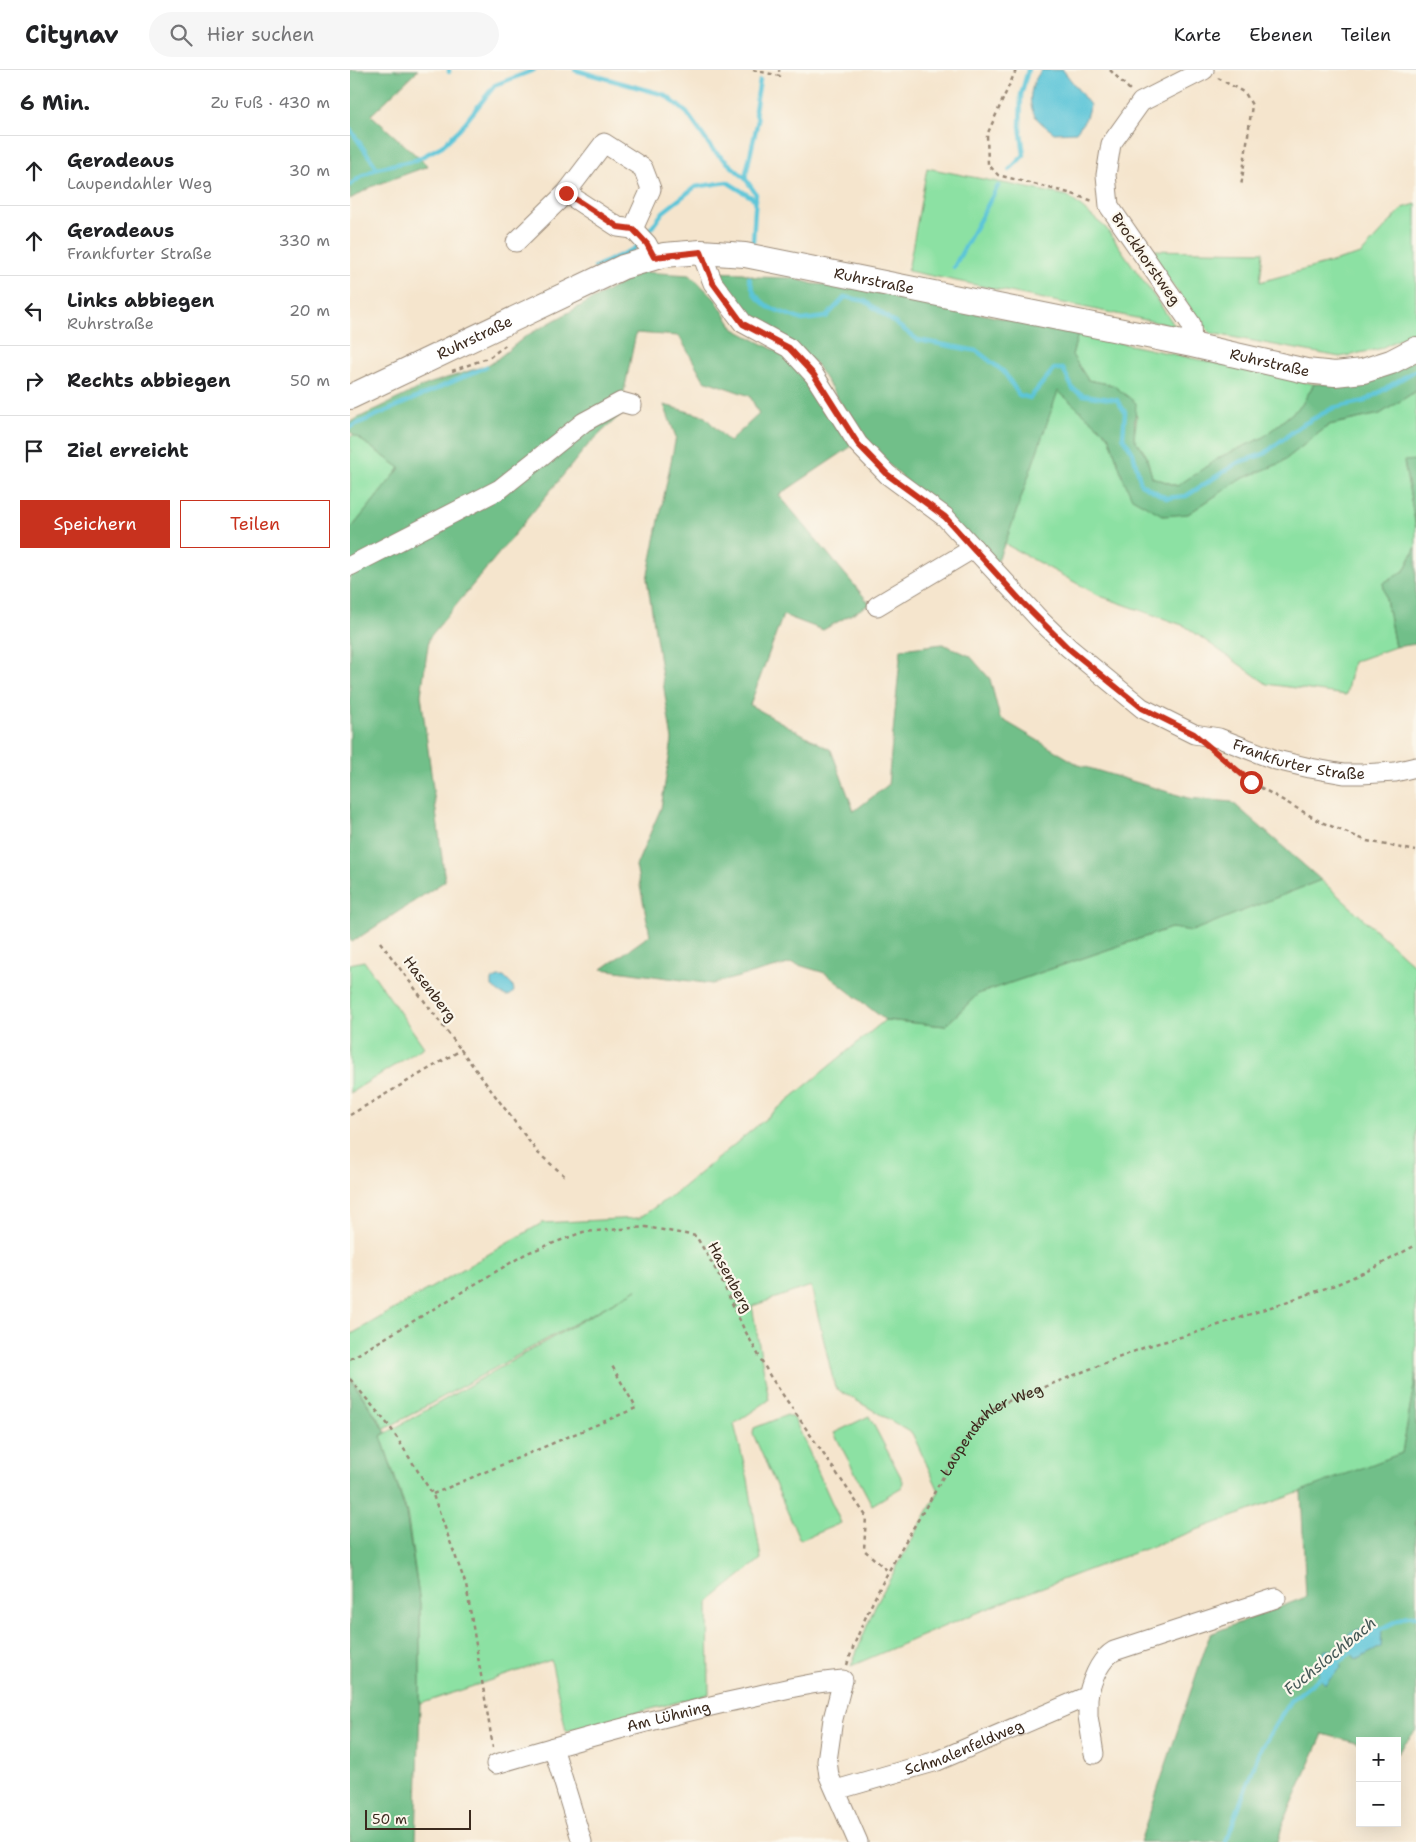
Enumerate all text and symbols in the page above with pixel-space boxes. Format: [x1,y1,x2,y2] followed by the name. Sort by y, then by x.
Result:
[149,12,499,57] search box
[25,19,119,51] text: Citynav
[167,21,195,49] icon: search
[207,22,314,47] text: Hier suchen
[1174,23,1221,47] text: Karte
[1249,23,1313,47] text: Ebenen
[1341,23,1391,47] text: Teilen
[20,89,90,117] text: 6 Min.
[211,92,330,113] text: Zu Fuß · 430 m
[67,148,174,173] text: Geradeaus
[20,157,48,185] icon: ahead
[289,160,330,181] text: 30 m
[67,173,212,194] text: Laupendahler Weg
[555,182,578,205] route end
[1107,209,1185,309] street label: Brockhorstweg
[67,218,174,243] text: Geradeaus
[20,227,48,255] icon: ahead
[278,230,330,251] text: 330 m
[67,243,212,264] text: Frankfurter Straße
[832,263,916,299] street label: Ruhrstraße
[67,288,214,313] text: Links abbiegen
[20,297,48,325] icon: left
[289,300,330,321] text: 20 m
[434,311,516,364] street label: Ruhrstraße
[67,313,154,334] text: Ruhrstraße
[1228,344,1312,382] street label: Ruhrstraße
[20,367,48,395] icon: right
[67,368,231,393] text: Rechts abbiegen
[290,370,330,391] text: 50 m
[20,437,48,465] icon: arrive
[67,438,188,463] text: Ziel erreicht
[20,500,170,548] button: Speichern
[180,500,330,548] button: Teilen
[1230,734,1365,784] street label: Frankfurter Straße
[1240,771,1263,794] route start
[399,952,461,1026] street label: Hasenberg
[703,1238,757,1316] street label: Hasenberg
[935,1379,1046,1480] street label: Laupendahler Weg
[1279,1612,1381,1700] water label: Fuchslochbach
[625,1696,712,1737] street label: Am Lühning
[902,1715,1026,1780] street label: Schmalenfeldweg
[1356,1737,1401,1827] map controls
[1356,1737,1401,1782] button: +
[1356,1782,1401,1827] button: −
[365,1807,471,1830] scale bar
[372,1810,407,1828] text: 50 m

